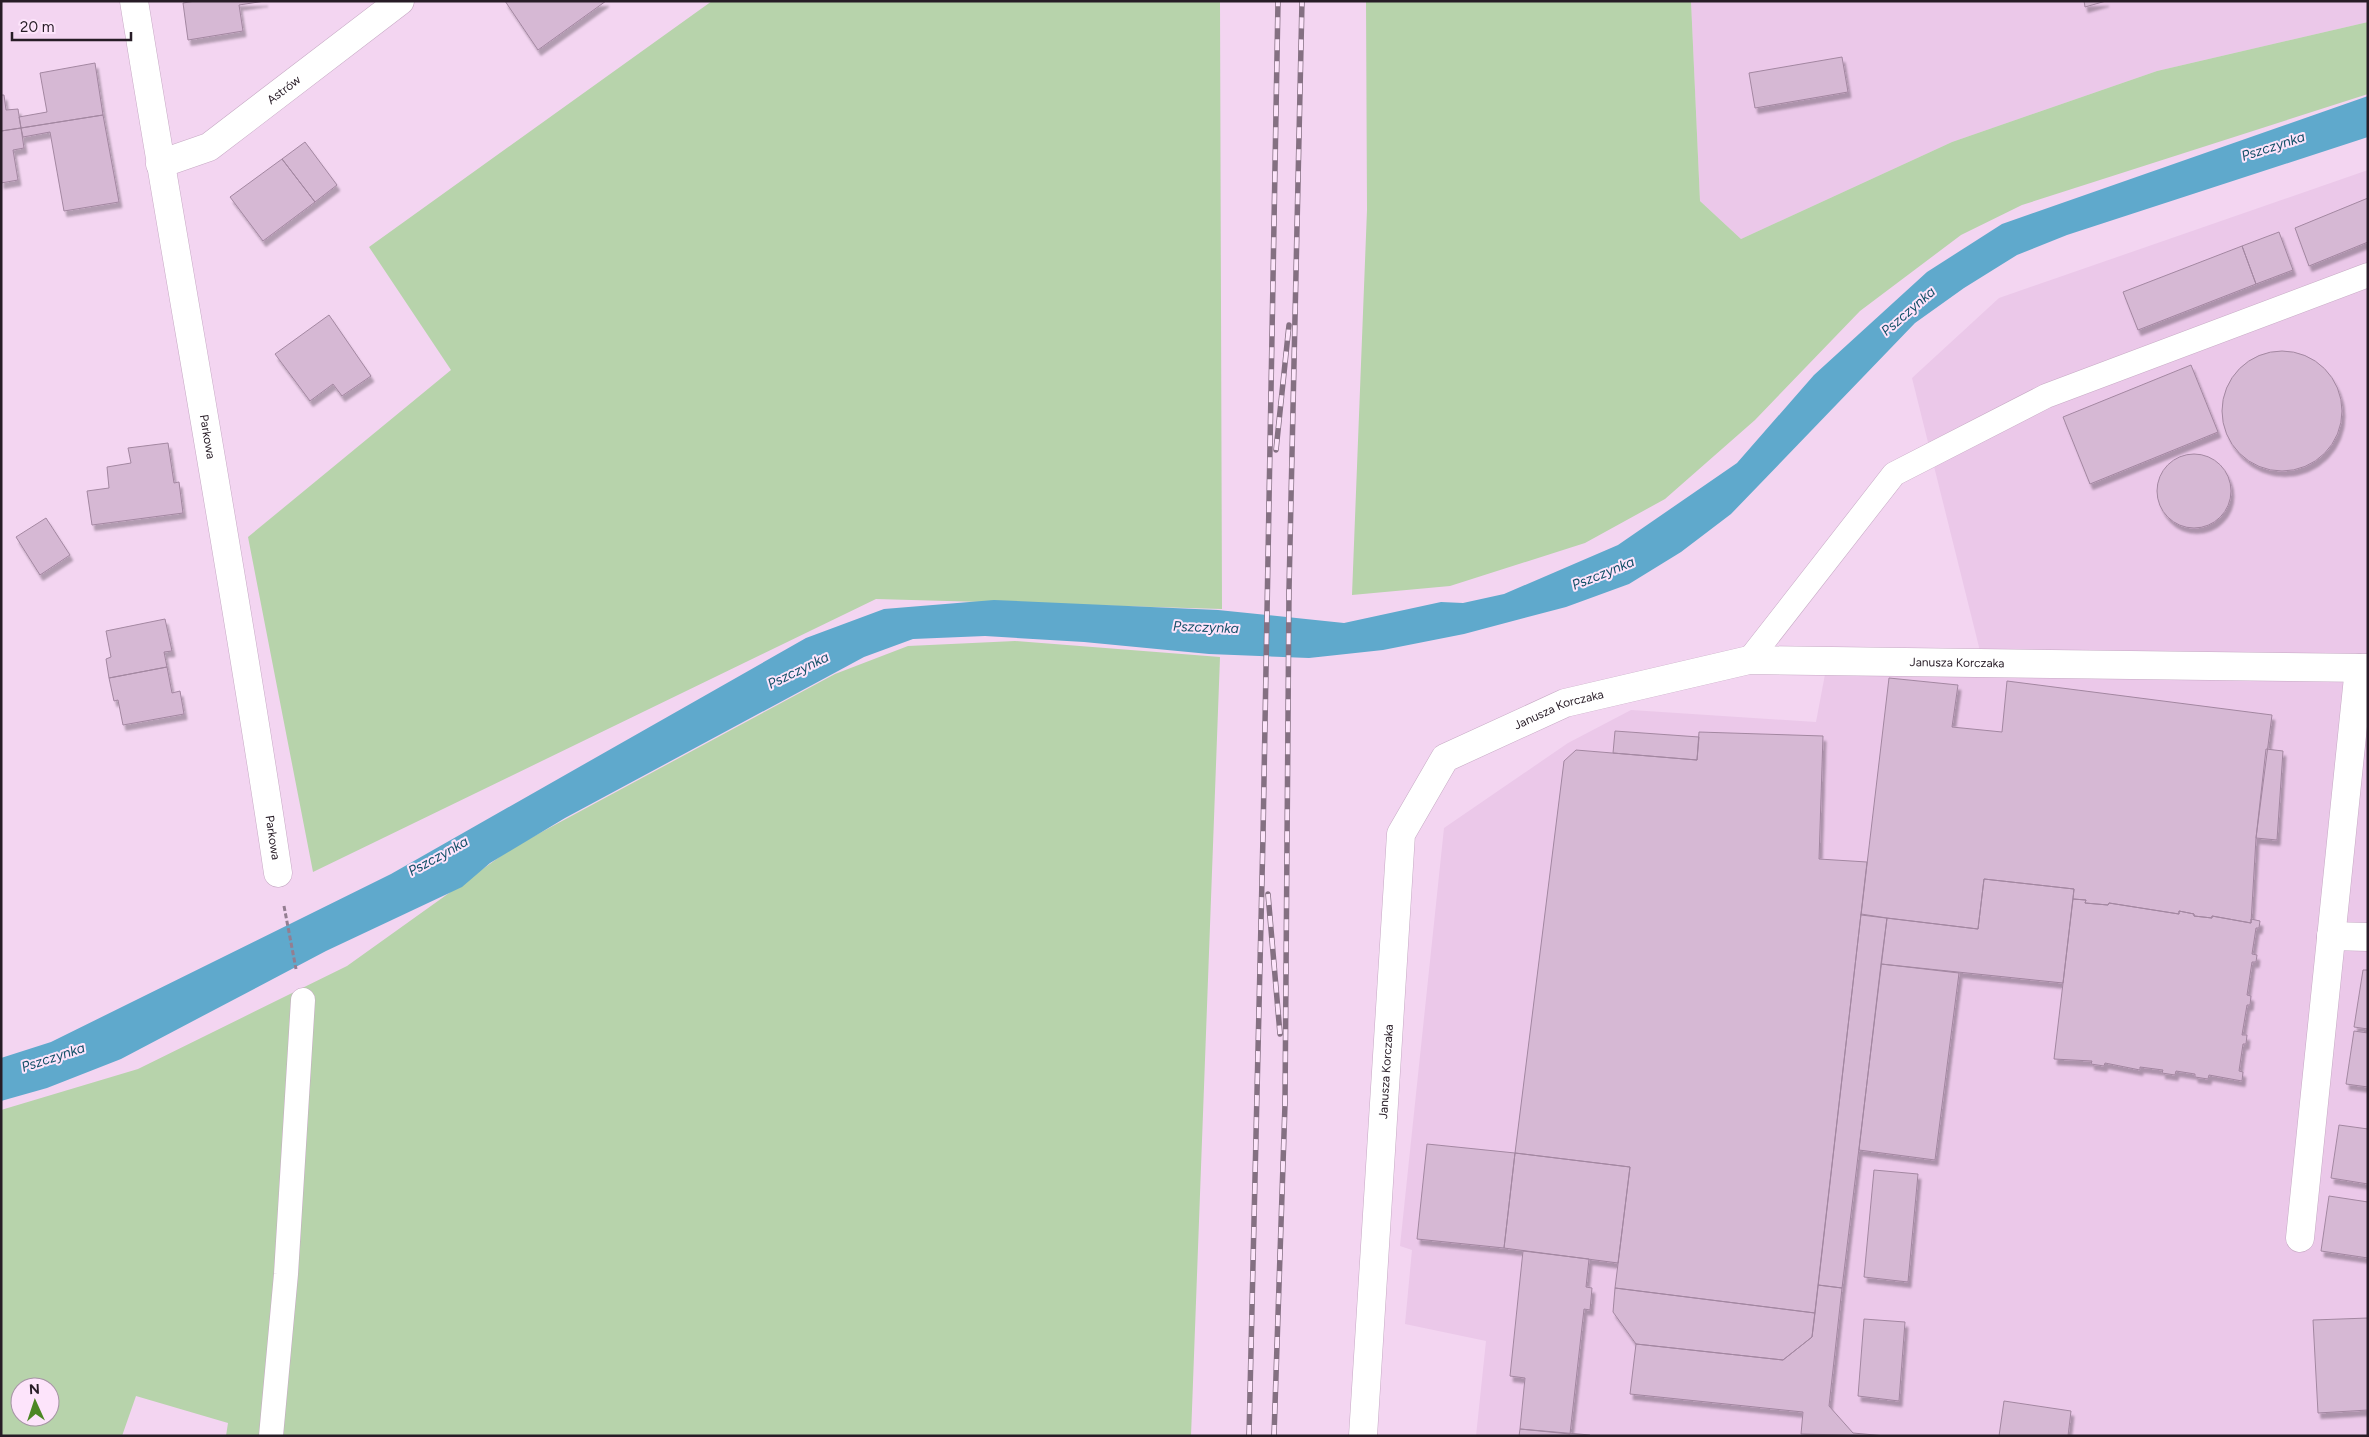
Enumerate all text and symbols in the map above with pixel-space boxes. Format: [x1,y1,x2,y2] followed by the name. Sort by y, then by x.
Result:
[12,10,131,42] scale bar
[20,18,54,36] text: 20 m
[264,72,304,107] street label: Astrów
[2239,128,2307,165] water label: Pszczynka
[1878,283,1939,339] water label: Pszczynka
[197,414,218,460] street label: Parkowa
[1569,553,1637,594] water label: Pszczynka
[1173,618,1239,637] water label: Pszczynka
[765,648,832,693] water label: Pszczynka
[1909,655,2005,670] street label: Janusza Korczaka
[1512,687,1605,732] street label: Janusza Korczaka
[262,814,283,861] street label: Parkowa
[405,833,471,880] water label: Pszczynka
[1376,1024,1396,1120] street label: Janusza Korczaka
[19,1039,87,1076] water label: Pszczynka
[10,1377,60,1427] north arrow
[28,1381,40,1398] text: N

